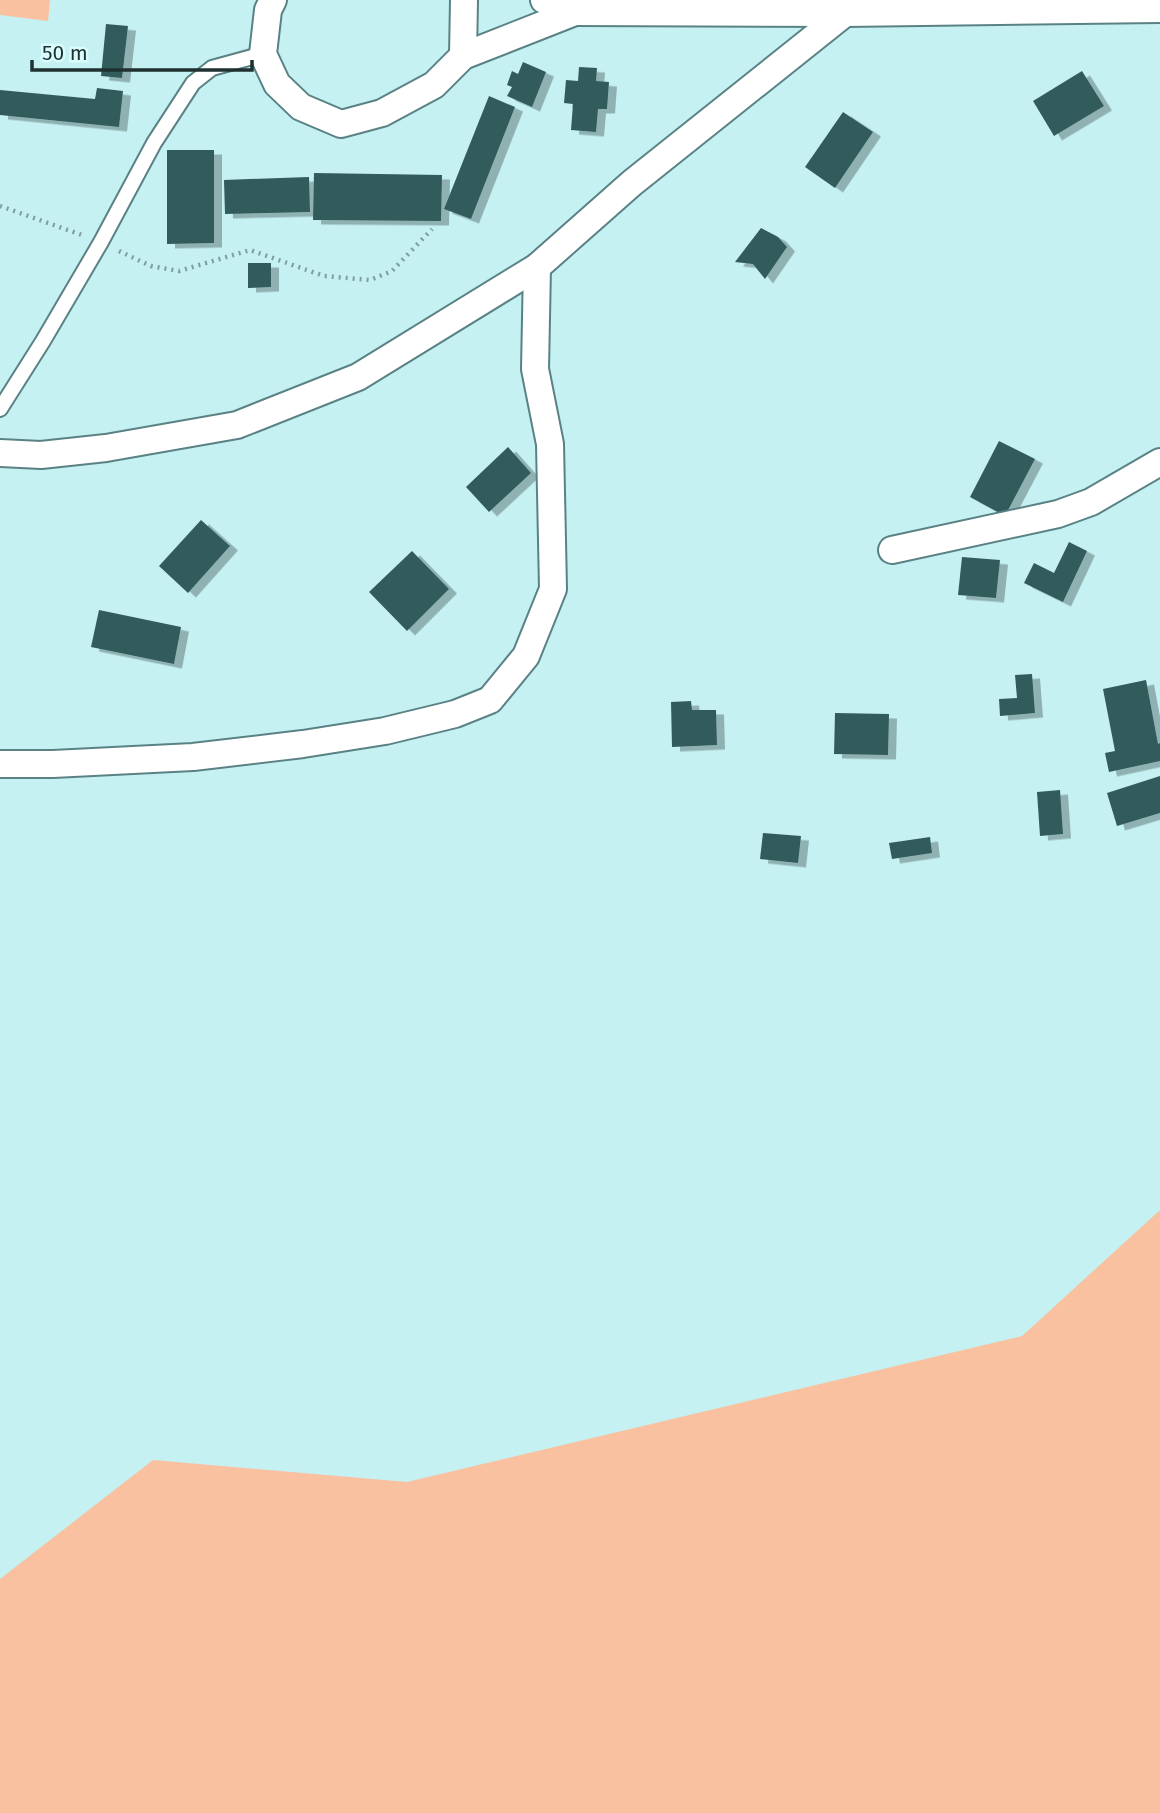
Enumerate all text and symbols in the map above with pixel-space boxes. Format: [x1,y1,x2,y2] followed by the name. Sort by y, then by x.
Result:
[32,28,252,72] scale bar
[42,40,88,66] text: 50 m

